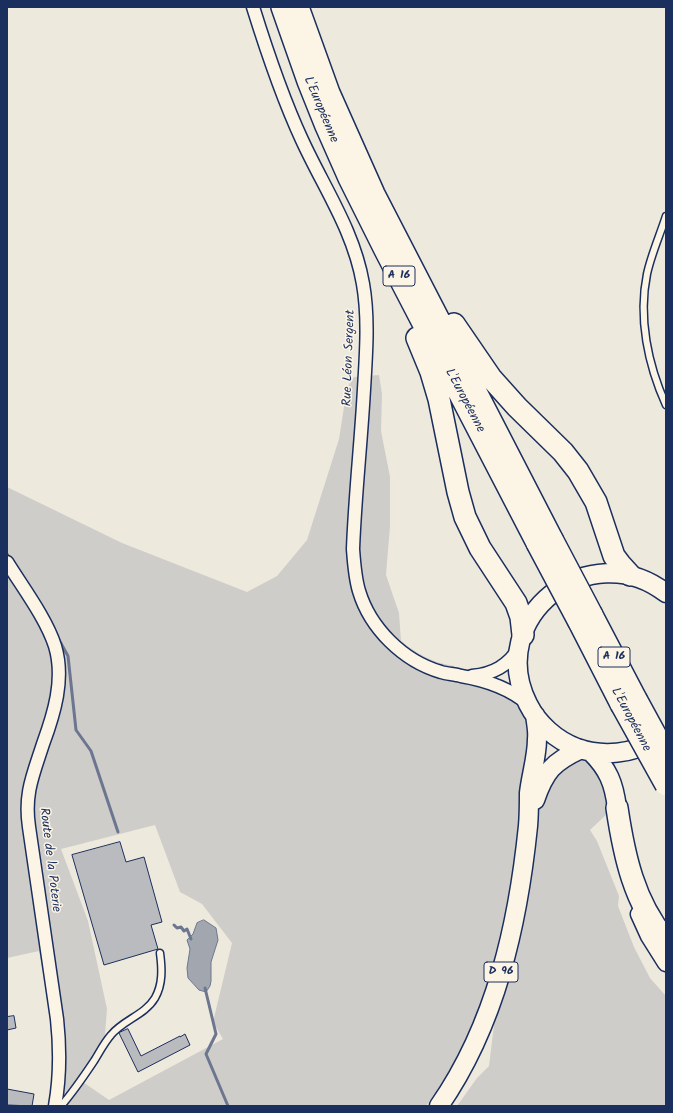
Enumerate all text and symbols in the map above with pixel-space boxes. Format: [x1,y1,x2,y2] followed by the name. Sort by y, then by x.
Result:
[299,75,341,145] street label: L'Européenne
[383,266,415,286] road number: A 16
[341,309,359,407] street label: Rue Léon Sergent
[441,366,487,436] street label: L'Européenne
[598,647,630,667] road number: A 16
[607,685,653,755] street label: L'Européenne
[35,807,63,913] street label: Route de la Poterie
[484,962,518,982] road number: D 96

